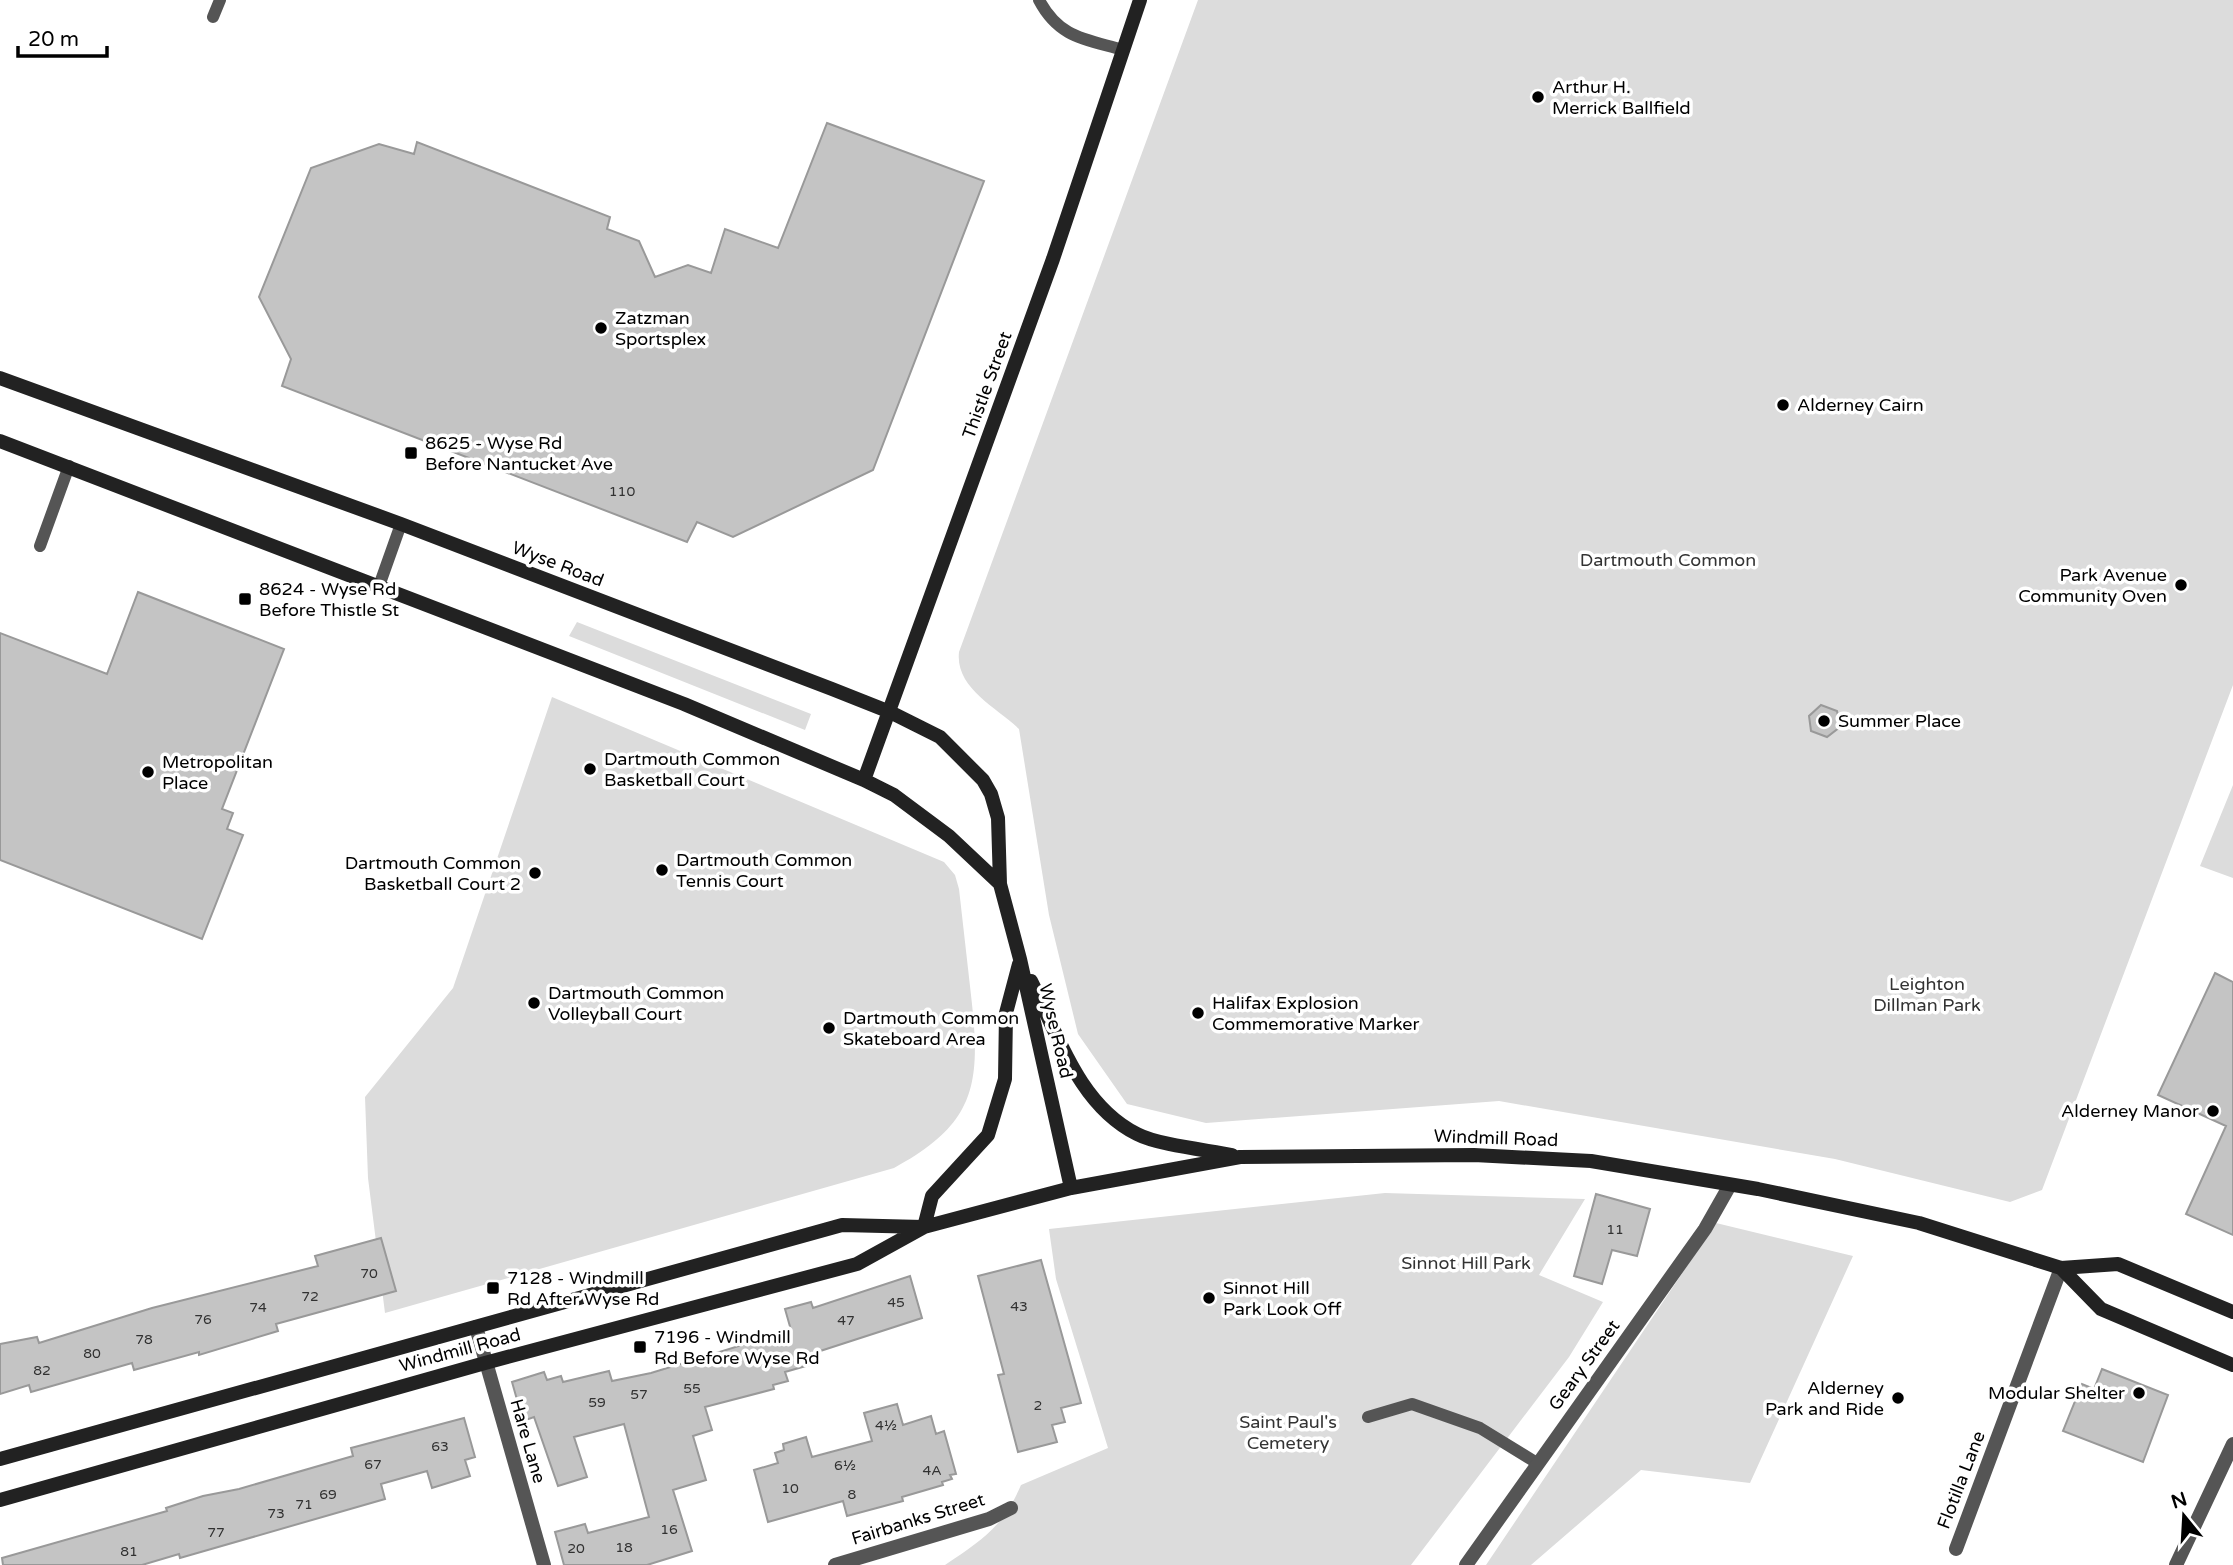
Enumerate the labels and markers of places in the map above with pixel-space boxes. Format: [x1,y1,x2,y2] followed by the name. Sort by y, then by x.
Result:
[1552,76,1691,119] place label: Arthur H. Merrick Ballfield
[1530,89,1546,105] marker: Arthur H. Merrick Ballfield
[615,307,706,350] place label: Zatzman Sportsplex
[593,320,609,336] marker: Zatzman Sportsplex
[1797,394,1924,416] place label: Alderney Cairn
[1775,397,1791,413] marker: Alderney Cairn
[425,432,613,475] place label: 8625 - Wyse Rd Before Nantucket Ave
[403,445,419,461] marker: 8625 - Wyse Rd Before Nantucket Ave
[2018,564,2167,607] place label: Park Avenue Community Oven
[2173,577,2189,593] marker: Park Avenue Community Oven
[259,578,399,621] place label: 8624 - Wyse Rd Before Thistle St
[237,591,253,607] marker: 8624 - Wyse Rd Before Thistle St
[1838,710,1961,732] place label: Summer Place
[1816,713,1832,729] marker: Summer Place
[604,748,780,791] place label: Dartmouth Common Basketball Court
[162,751,273,794] place label: Metropolitan Place
[582,761,598,777] marker: Dartmouth Common Basketball Court
[140,764,156,780] marker: Metropolitan Place
[676,849,852,892] place label: Dartmouth Common Tennis Court
[345,852,521,895] place label: Dartmouth Common Basketball Court 2
[654,862,670,878] marker: Dartmouth Common Tennis Court
[527,865,543,881] marker: Dartmouth Common Basketball Court 2
[548,982,724,1025] place label: Dartmouth Common Volleyball Court
[1212,992,1420,1035] place label: Halifax Explosion Commemorative Marker
[526,995,542,1011] marker: Dartmouth Common Volleyball Court
[1190,1005,1206,1021] marker: Halifax Explosion Commemorative Marker
[843,1007,1019,1050] place label: Dartmouth Common Skateboard Area
[821,1020,837,1036] marker: Dartmouth Common Skateboard Area
[2061,1100,2199,1122] place label: Alderney Manor
[2205,1103,2221,1119] marker: Alderney Manor
[507,1267,659,1310] place label: 7128 - Windmill Rd After Wyse Rd
[1223,1277,1341,1320] place label: Sinnot Hill Park Look Off
[485,1280,501,1296] marker: 7128 - Windmill Rd After Wyse Rd
[1201,1290,1217,1306] marker: Sinnot Hill Park Look Off
[654,1326,820,1369] place label: 7196 - Windmill Rd Before Wyse Rd
[632,1339,648,1355] marker: 7196 - Windmill Rd Before Wyse Rd
[1765,1377,1884,1420] place label: Alderney Park and Ride
[1988,1382,2125,1404] place label: Modular Shelter
[2131,1385,2147,1401] marker: Modular Shelter
[1890,1390,1906,1406] marker: Alderney Park and Ride

